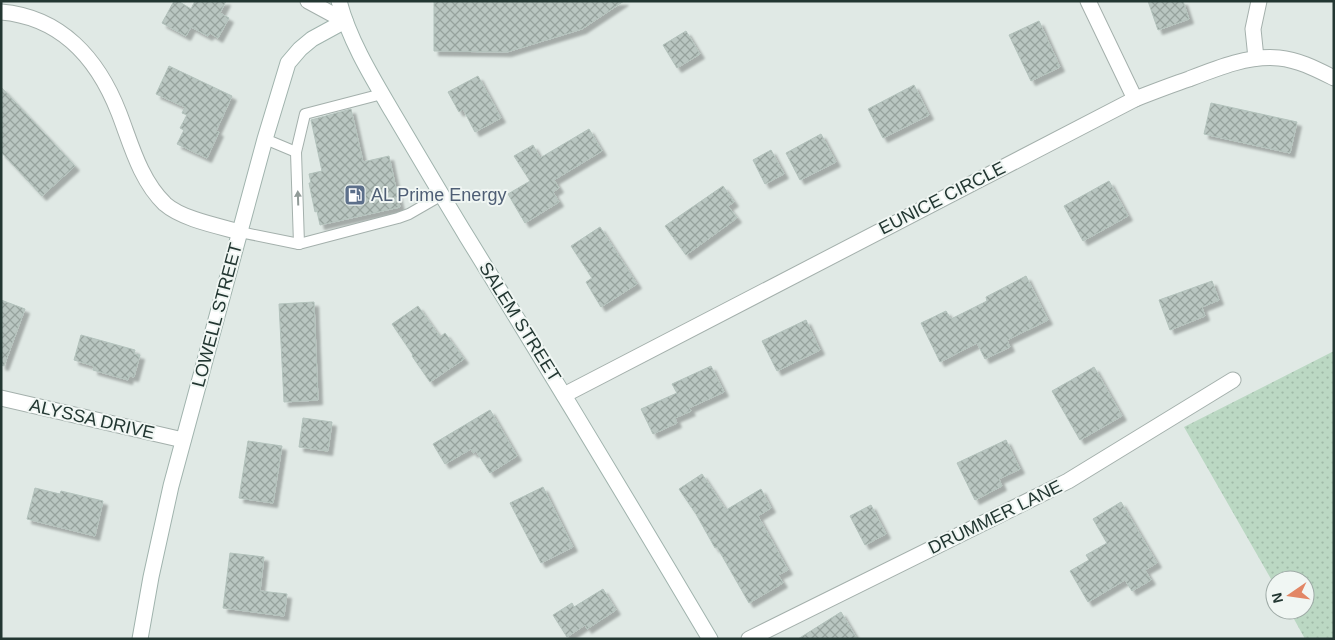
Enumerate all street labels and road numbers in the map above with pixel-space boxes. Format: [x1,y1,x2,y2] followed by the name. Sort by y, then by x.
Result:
[876,158,1008,238] street label: EUNICE CIRCLE
[188,241,246,389] street label: LOWELL STREET
[475,259,565,385] street label: SALEM STREET
[28,395,156,443] street label: ALYSSA DRIVE
[925,476,1065,558] street label: DRUMMER LANE

